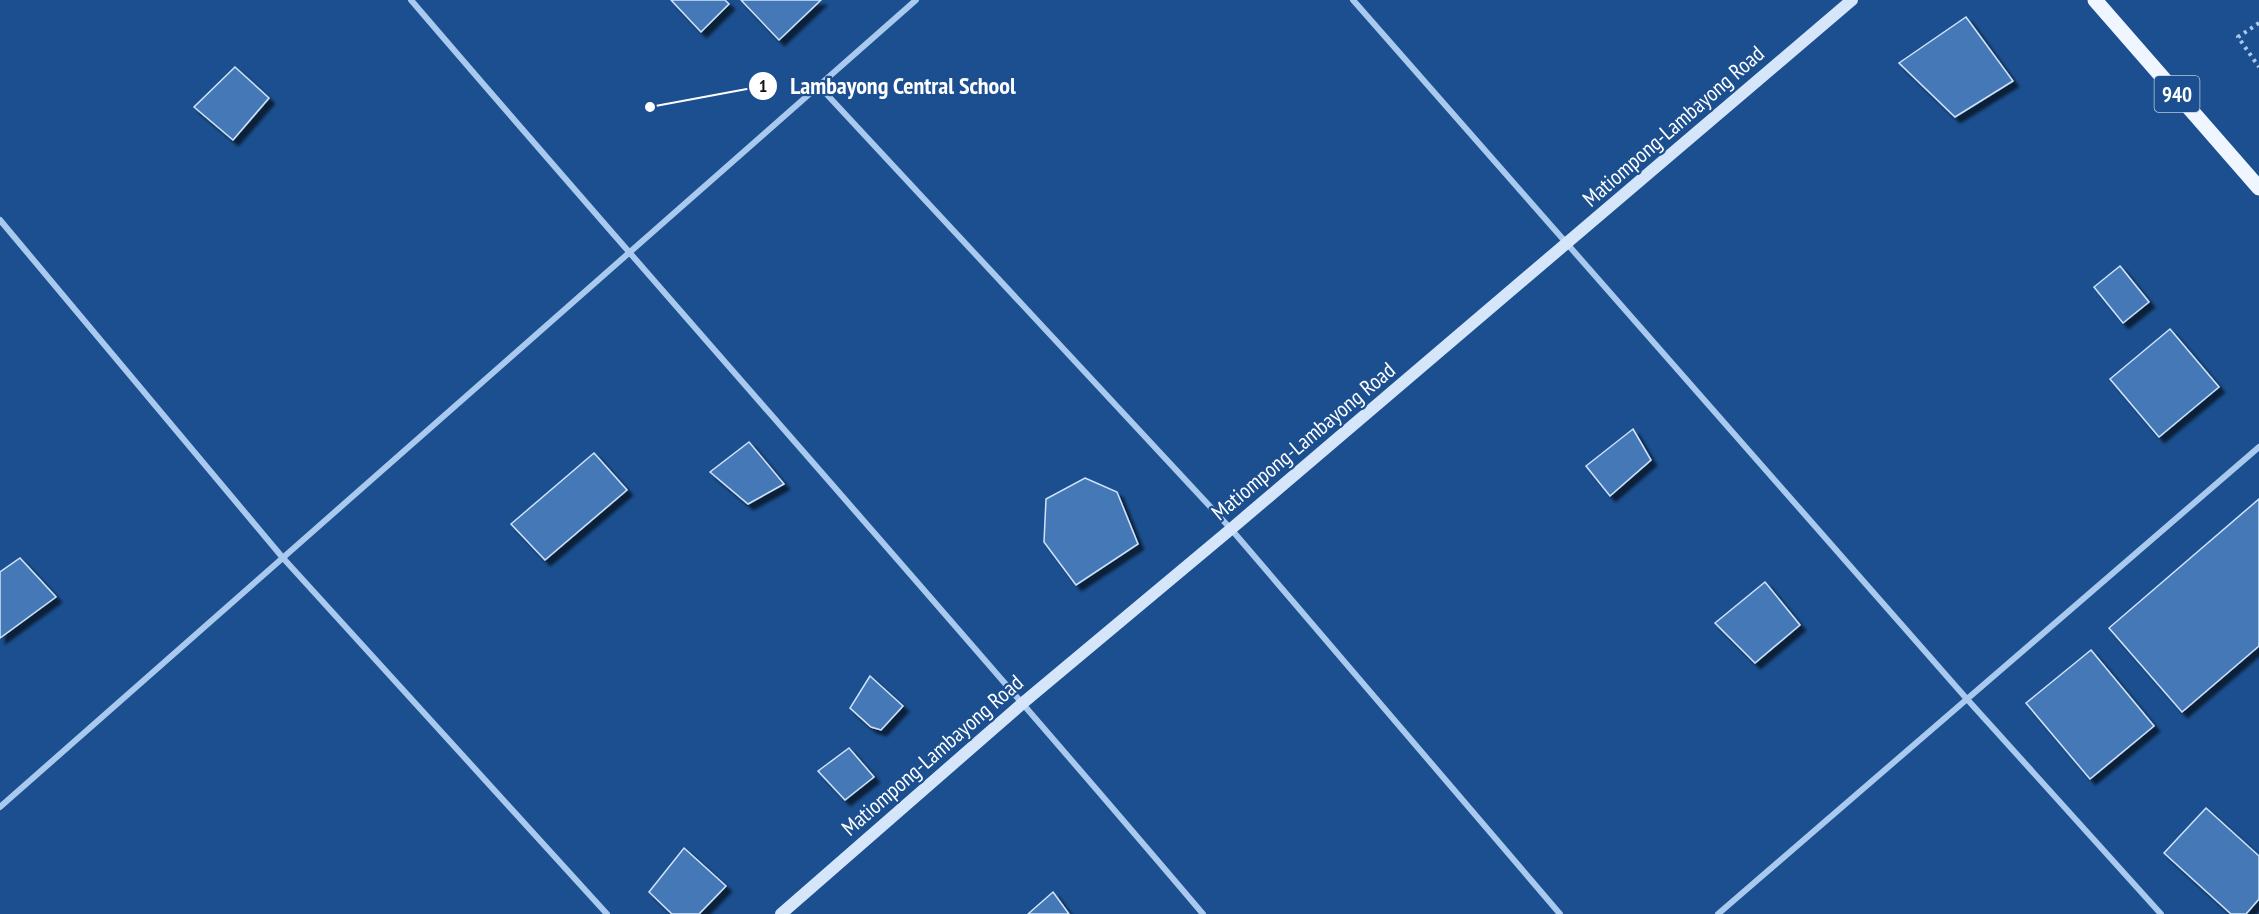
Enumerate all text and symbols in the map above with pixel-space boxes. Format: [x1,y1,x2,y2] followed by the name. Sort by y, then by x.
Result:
[1576,39,1770,213] street label: Matiompong-Lambayong Road
[748,65,1028,107] callout: Lambayong Central School
[790,70,1016,101] text: Lambayong Central School
[759,74,767,97] text: 1
[2154,76,2200,112] road number: 940
[1205,356,1401,526] street label: Matiompong-Lambayong Road
[835,668,1029,842] street label: Matiompong-Lambayong Road

